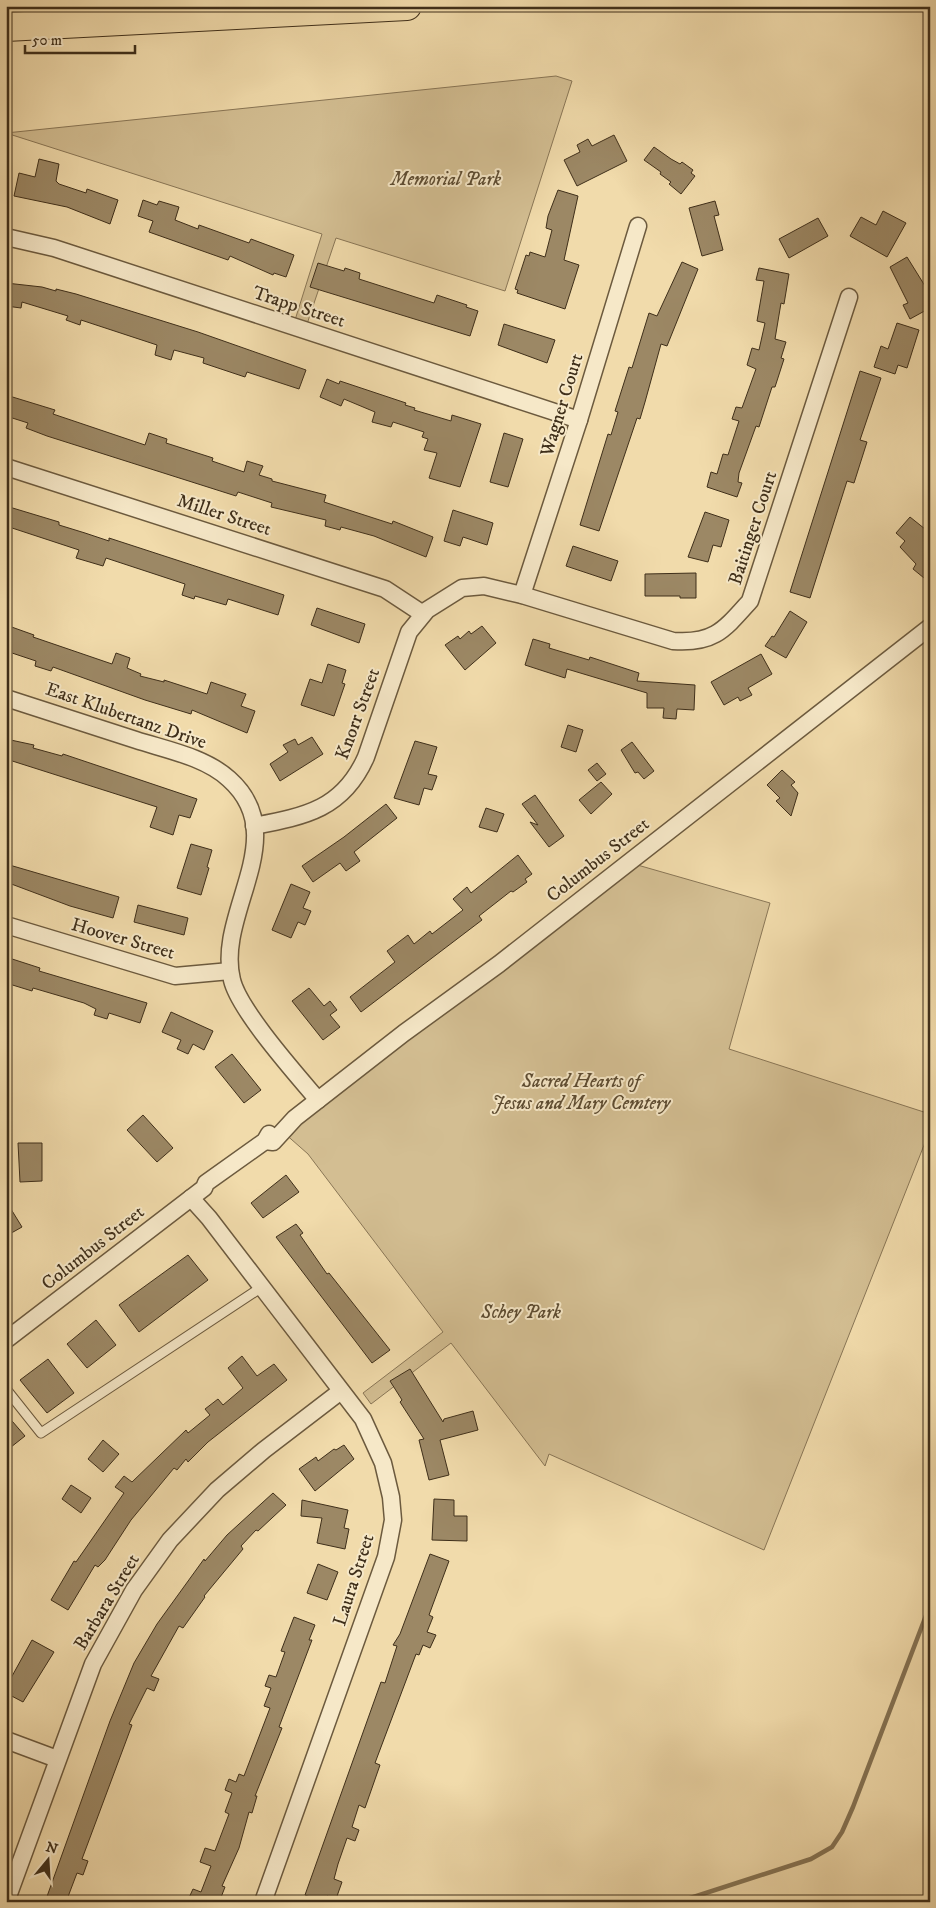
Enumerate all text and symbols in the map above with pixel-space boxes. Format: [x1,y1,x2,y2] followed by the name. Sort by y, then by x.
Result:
[25,22,135,54] scale bar
[32,31,62,50] text: 50 m
[389,168,501,191] park label: Memorial Park
[250,281,348,333] street label: Trapp Street
[535,351,589,460] street label: Wagner Court
[724,468,782,588] street label: Baitinger Court
[174,489,274,541] street label: Miller Street
[331,665,385,763] street label: Knorr Street
[42,678,210,754] street label: East Klubertanz Drive
[542,813,654,907] street label: Columbus Street
[69,913,177,965] street label: Hoover Street
[492,1070,672,1115] park label: Sacred Hearts of Jesus and Mary Cemtery
[37,1201,149,1295] street label: Columbus Street
[480,1301,561,1324] park label: Schey Park
[328,1531,380,1629] street label: Laura Street
[69,1550,145,1654] street label: Barbara Street
[22,1836,72,1886] north arrow
[43,1838,60,1859] text: N

